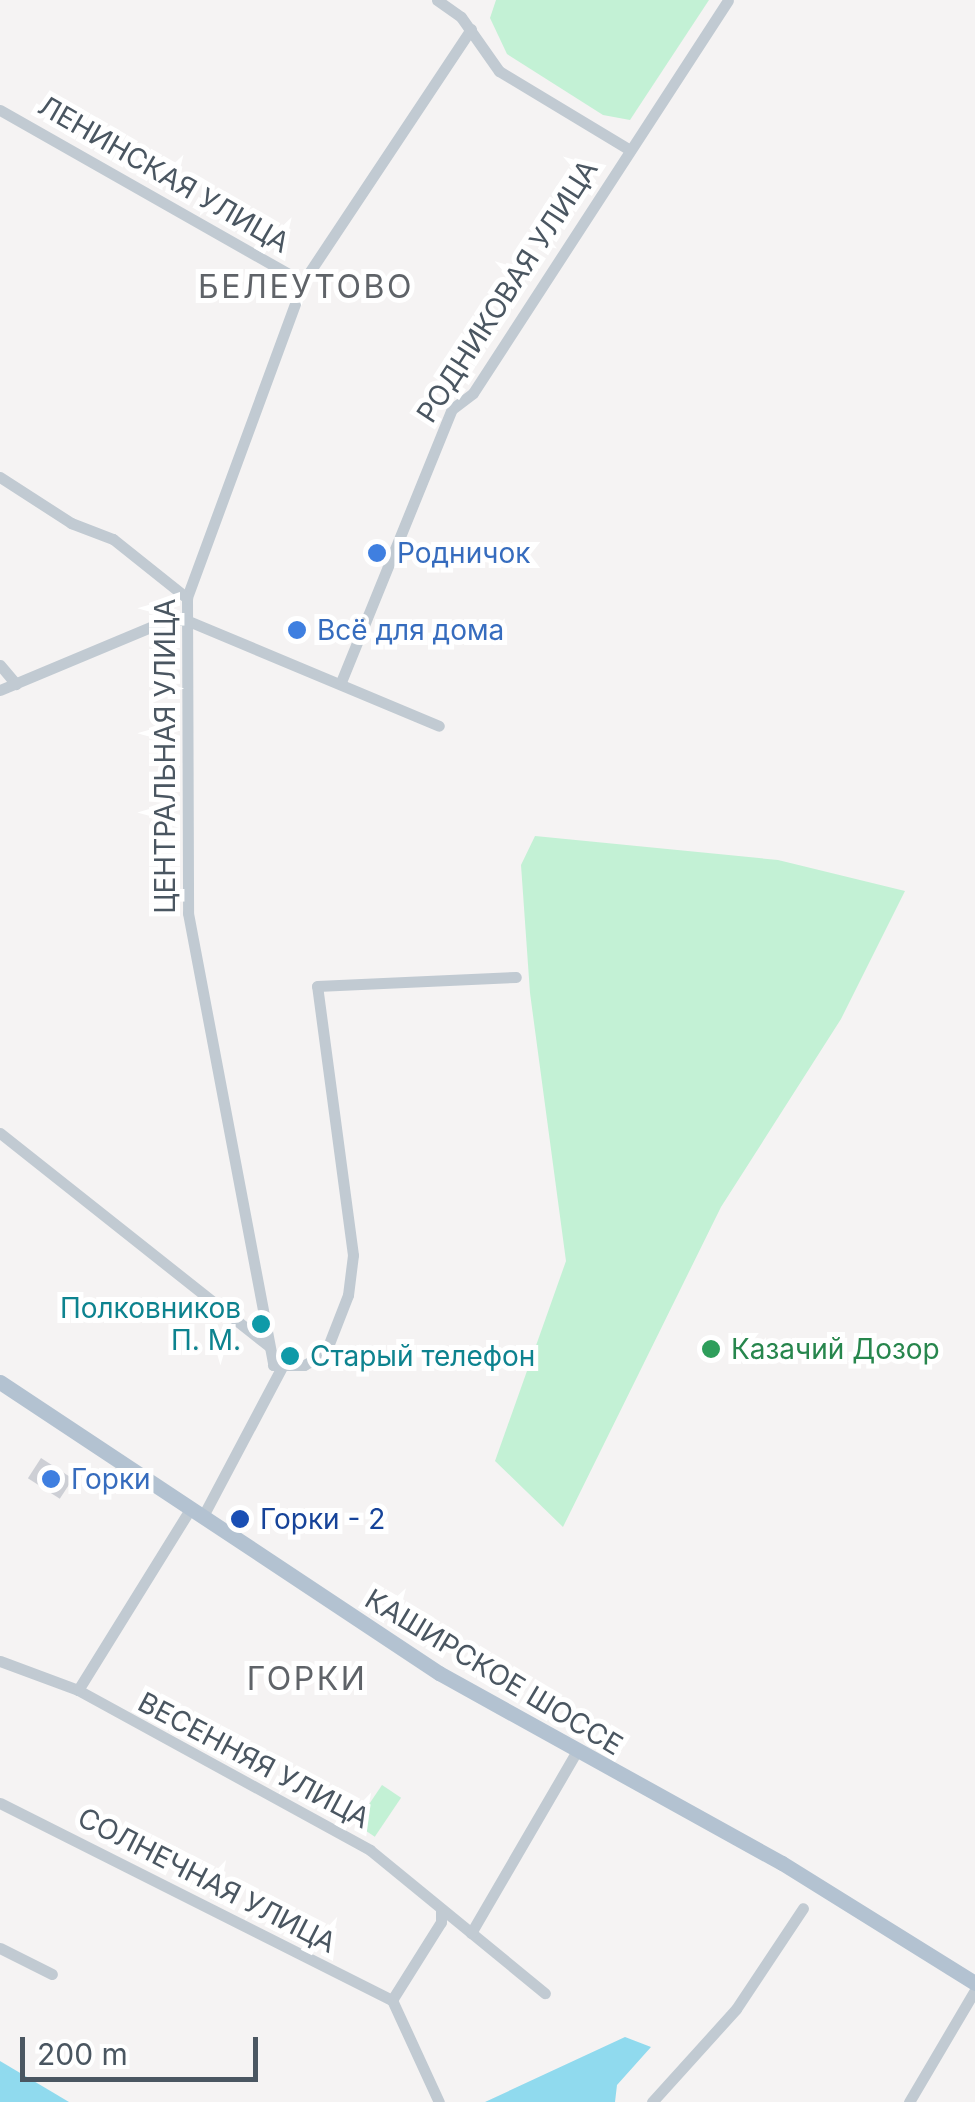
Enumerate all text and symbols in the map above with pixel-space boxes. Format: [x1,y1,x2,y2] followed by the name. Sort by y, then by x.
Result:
[33,88,295,260] street label: ЛЕНИНСКАЯ УЛИЦА
[410,153,604,429] street label: РОДНИКОВАЯ УЛИЦА
[198,268,414,306] district label: БЕЛЕУТОВО
[397,536,530,570] place label: Родничок
[366,542,388,564] marker: Родничок
[148,598,182,914] street label: ЦЕНТРАЛЬНАЯ УЛИЦА
[317,613,504,647] place label: Всё для дома
[286,619,308,641] marker: Всё для дома
[60,1291,241,1357] place label: Полковников П. М.
[250,1313,272,1335] marker: Полковников П. М.
[731,1332,940,1366] place label: Казачий Дозор
[700,1338,722,1360] marker: Казачий Дозор
[310,1339,535,1373] place label: Старый телефон
[279,1345,301,1367] marker: Старый телефон
[71,1462,151,1496] place label: Горки
[40,1468,62,1490] marker: Горки
[260,1502,385,1536] place label: Горки - 2
[229,1508,251,1530] marker: Горки - 2
[359,1582,629,1762] street label: КАШИРСКОЕ ШОССЕ
[247,1660,367,1698] district label: ГОРКИ
[133,1685,375,1835] street label: ВЕСЕННЯЯ УЛИЦА
[72,1800,342,1960] street label: СОЛНЕЧНАЯ УЛИЦА
[25,2017,262,2079] scale bar
[37,2036,128,2072] text: 200 m

